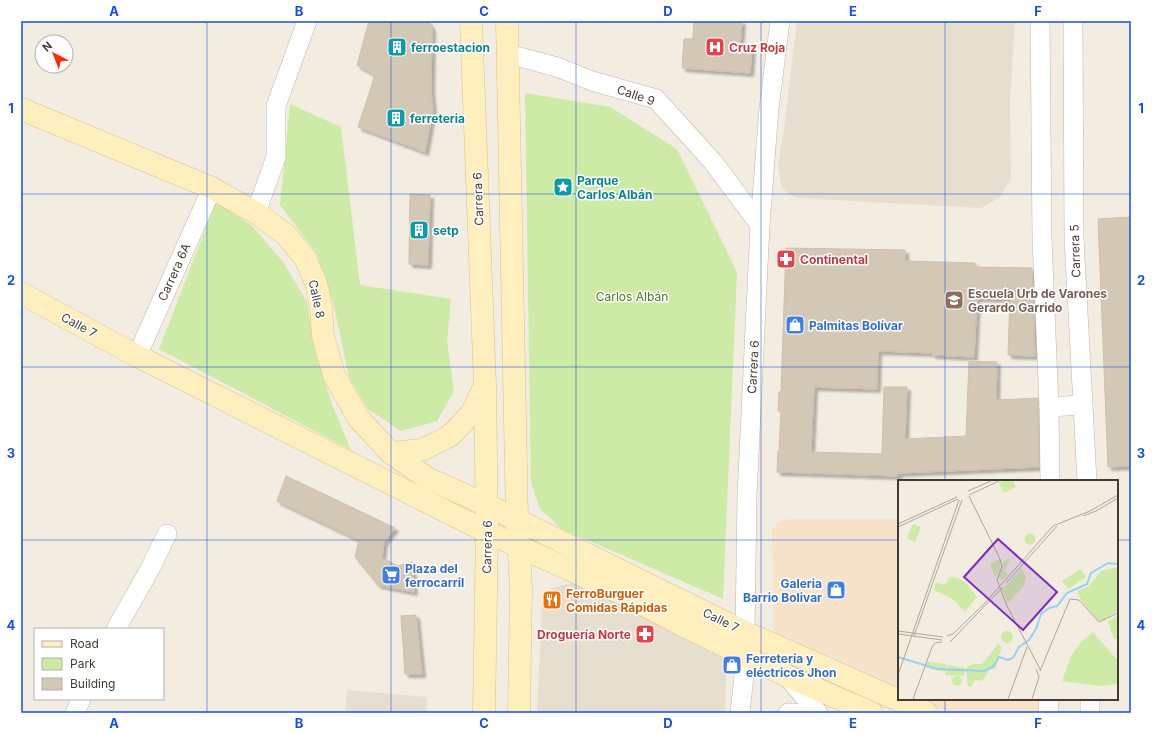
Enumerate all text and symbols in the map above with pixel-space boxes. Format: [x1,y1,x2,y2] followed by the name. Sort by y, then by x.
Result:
[109,3,119,19] text: A
[295,3,304,19] text: B
[479,3,489,19] text: C
[663,3,673,19] text: D
[849,3,857,19] text: E
[1034,3,1042,19] text: F
[34,34,74,74] north arrow
[386,36,408,58] building icon: ferroestacion
[704,36,726,58] hospital icon: Cruz Roja
[40,39,55,55] text: N
[411,40,490,55] place label: ferroestacion
[729,40,785,55] place label: Cruz Roja
[615,82,657,108] street label: Calle 9
[8,100,14,116] text: 1
[1138,100,1144,116] text: 1
[385,107,407,129] building icon: ferreteria
[410,111,465,126] place label: ferreteria
[470,172,486,226] street label: Carrera 6
[577,173,652,202] place label: Parque Carlos Albán
[552,176,574,198] place icon: Parque Carlos Albán
[408,219,430,241] building icon: setp
[433,223,459,238] place label: setp
[1067,224,1083,278] street label: Carrera 5
[155,241,193,303] street label: Carrera 6A
[775,248,797,270] pharmacy icon: Continental
[800,252,868,267] place label: Continental
[7,272,15,288] text: 2
[1137,272,1145,288] text: 2
[306,278,328,320] street label: Calle 8
[968,286,1107,315] place label: Escuela Urb de Varones Gerardo Garrido
[596,289,668,304] park label: Carlos Albán
[943,289,965,311] school or university icon: Escuela Urb de Varones Gerardo Garrido
[58,309,100,341] street label: Calle 7
[784,314,806,336] shop icon: Palmitas Bolívar
[809,318,903,333] place label: Palmitas Bolívar
[744,340,762,394] street label: Carrera 6
[7,445,15,461] text: 3
[1137,445,1145,461] text: 3
[898,480,1118,700] inset map
[479,520,495,574] street label: Carrera 6
[405,561,464,590] place label: Plaza del ferrocarril
[380,564,402,586] supermarket icon: Plaza del ferrocarril
[743,576,822,605] place label: Galeria Barrio Bolivar
[825,579,847,601] shop icon: Galeria Barrio Bolivar
[566,586,668,615] place label: FerroBurguer Comidas Rápidas
[541,589,563,611] restaurant icon: FerroBurguer Comidas Rápidas
[700,605,742,635] street label: Calle 7
[7,617,16,633] text: 4
[1137,617,1146,633] text: 4
[634,623,656,645] pharmacy icon: Droguería Norte
[537,627,631,642] place label: Droguería Norte
[34,628,164,700] legend
[70,636,99,651] text: Road
[746,651,837,680] place label: Ferretería y eléctricos Jhon
[721,654,743,676] shop icon: Ferretería y eléctricos Jhon
[70,656,96,671] text: Park
[70,676,115,691] text: Building
[109,715,119,731] text: A
[295,715,304,731] text: B
[479,715,489,731] text: C
[663,715,673,731] text: D
[849,715,857,731] text: E
[1034,715,1042,731] text: F

